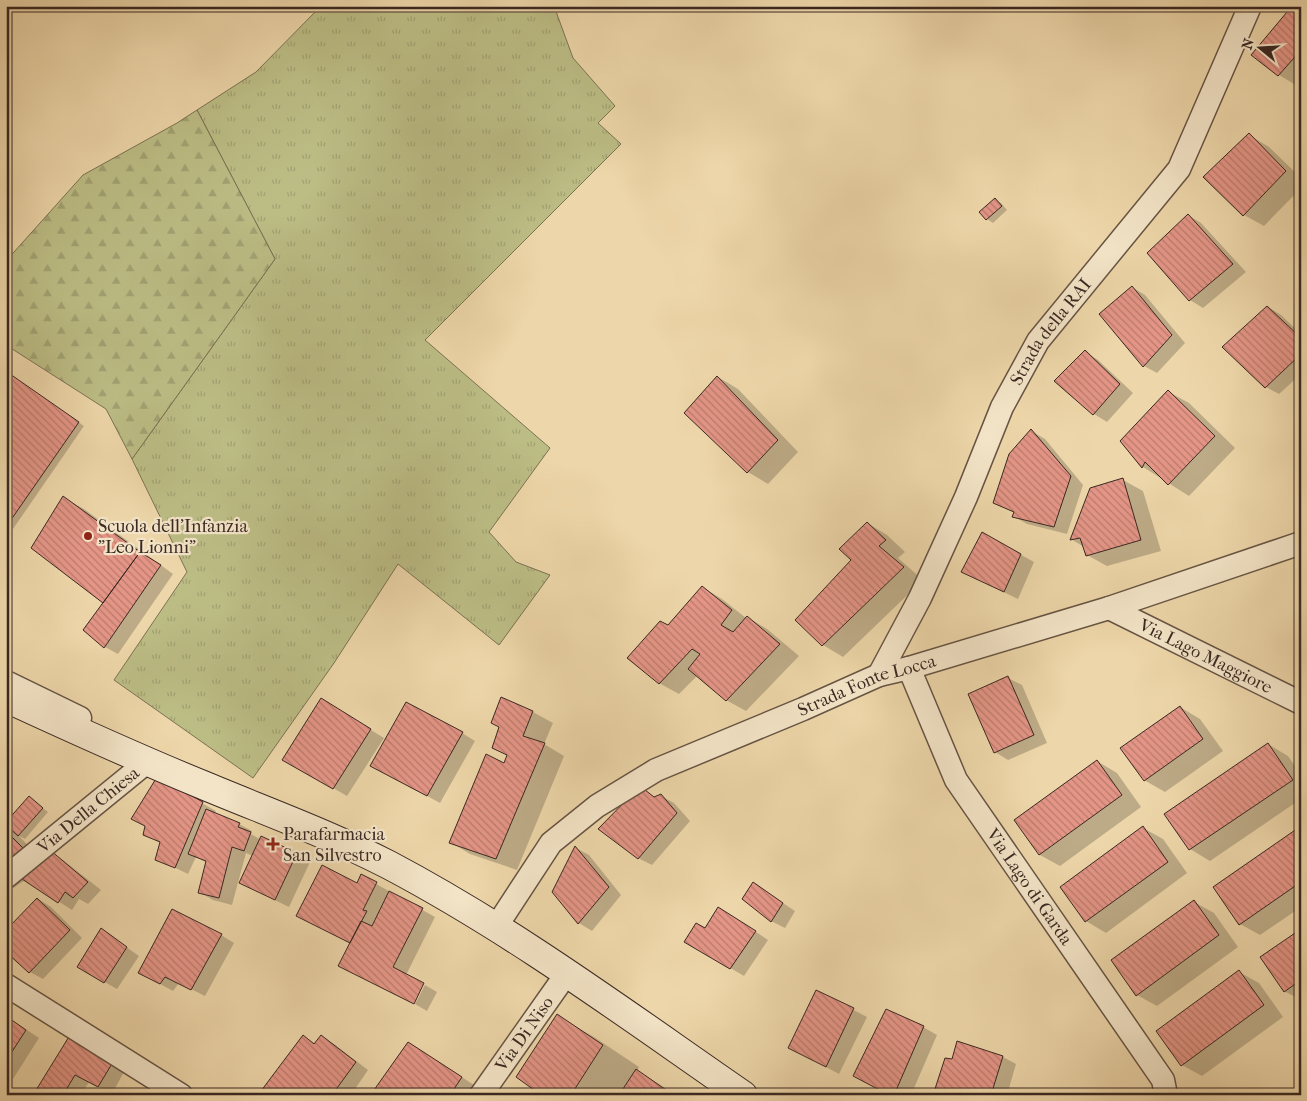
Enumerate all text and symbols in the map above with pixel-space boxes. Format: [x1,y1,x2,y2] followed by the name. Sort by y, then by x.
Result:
[1234,22,1284,72] north arrow
[1238,36,1258,52] text: N
[1006,274,1095,389] street label: Strada della RAI
[98,516,248,558] place label: Scuola dell'Infanzia "Leo Lionni"
[82,530,94,542] marker: Scuola dell'Infanzia "Leo Lionni"
[1135,614,1276,698] street label: Via Lago Maggiore
[795,650,939,721] street label: Strada Fonte Locca
[32,762,144,858] street label: Via Della Chiesa
[283,824,385,866] place label: Parafarmacia San Silvestro
[982,824,1077,949] street label: Via Lago di Garda
[267,838,279,850] marker: Parafarmacia San Silvestro
[490,992,558,1076] street label: Via Di Niso

